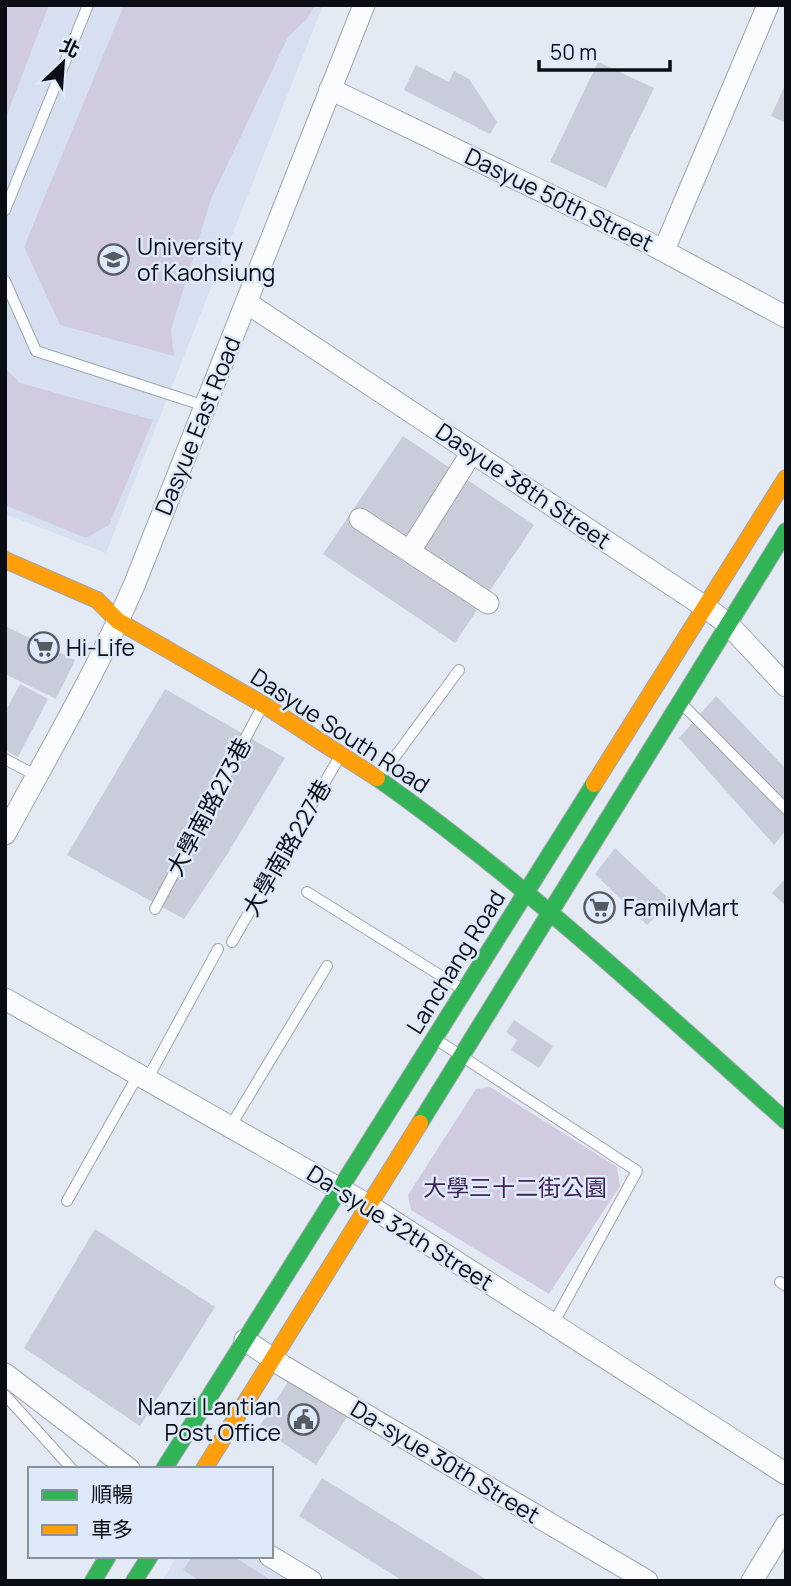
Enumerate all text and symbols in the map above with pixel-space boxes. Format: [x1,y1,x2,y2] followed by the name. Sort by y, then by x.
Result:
[28,28,98,98] north arrow
[539,28,670,72] scale bar
[56,32,84,63] text: 北
[550,38,597,66] text: 50 m
[460,140,659,259] street label: Dasyue 50th Street
[137,230,275,288] place label: University of Kaohsiung
[97,243,131,277] school or university icon: University of Kaohsiung
[147,332,247,520] street label: Dasyue East Road
[430,415,617,556] street label: Dasyue 38th Street
[26,631,60,665] supermarket icon: Hi-Life
[66,631,135,663] place label: Hi-Life
[245,660,436,800] street label: Dasyue South Road
[158,732,258,881] street label: 大學南路273巷
[234,773,338,922] street label: 大學南路227巷
[398,884,512,1039] street label: Lanchang Road
[583,891,617,925] supermarket icon: FamilyMart
[623,891,739,923] place label: FamilyMart
[301,1157,500,1297] street label: Da-syue 32th Street
[423,1171,607,1203] park label: 大學三十二街公園
[137,1390,281,1448] place label: Nanzi Lantian Post Office
[345,1392,546,1530] street label: Da-syue 30th Street
[287,1403,321,1437] public building icon: Nanzi Lantian Post Office
[28,1467,273,1558] legend
[91,1480,133,1508] text: 順暢
[91,1515,133,1543] text: 車多

